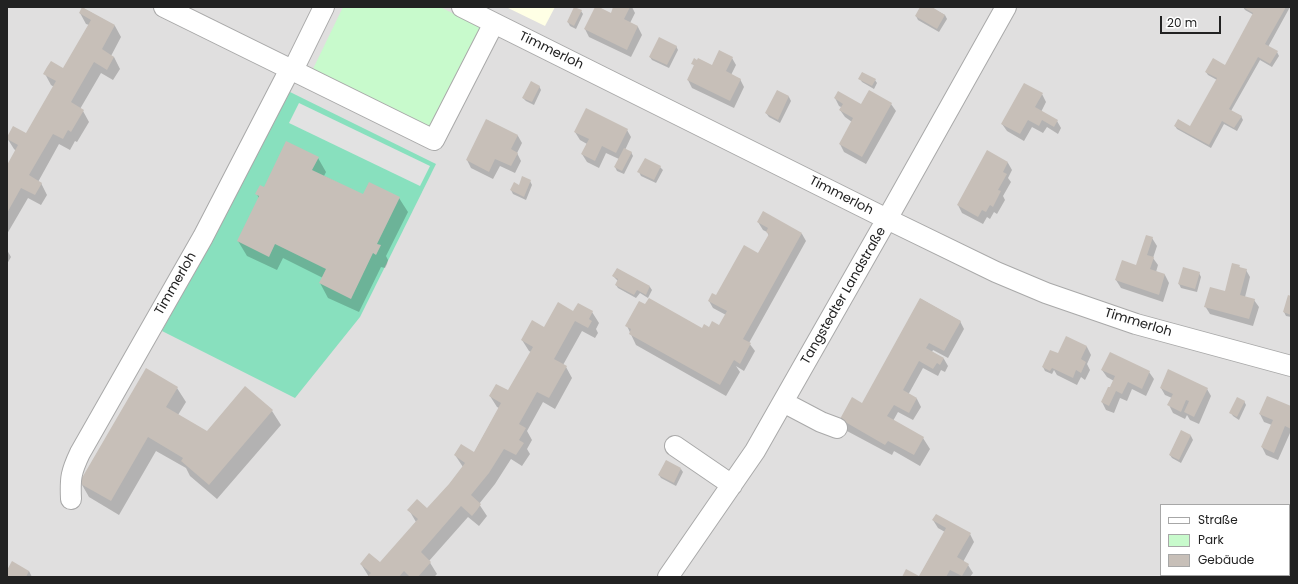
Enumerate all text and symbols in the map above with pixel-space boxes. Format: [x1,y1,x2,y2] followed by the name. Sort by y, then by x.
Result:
[1162,8,1223,34] scale bar
[1167,14,1197,31] text: 20 m
[516,29,586,73] street label: Timmerloh
[806,173,876,219] street label: Timmerloh
[798,225,890,367] street label: Tangstedter Landstraße
[152,250,200,318] street label: Timmerloh
[1102,305,1174,341] street label: Timmerloh
[1160,504,1290,576] legend
[1198,511,1238,528] text: Straße
[1198,531,1224,548] text: Park
[1198,551,1254,568] text: Gebäude

